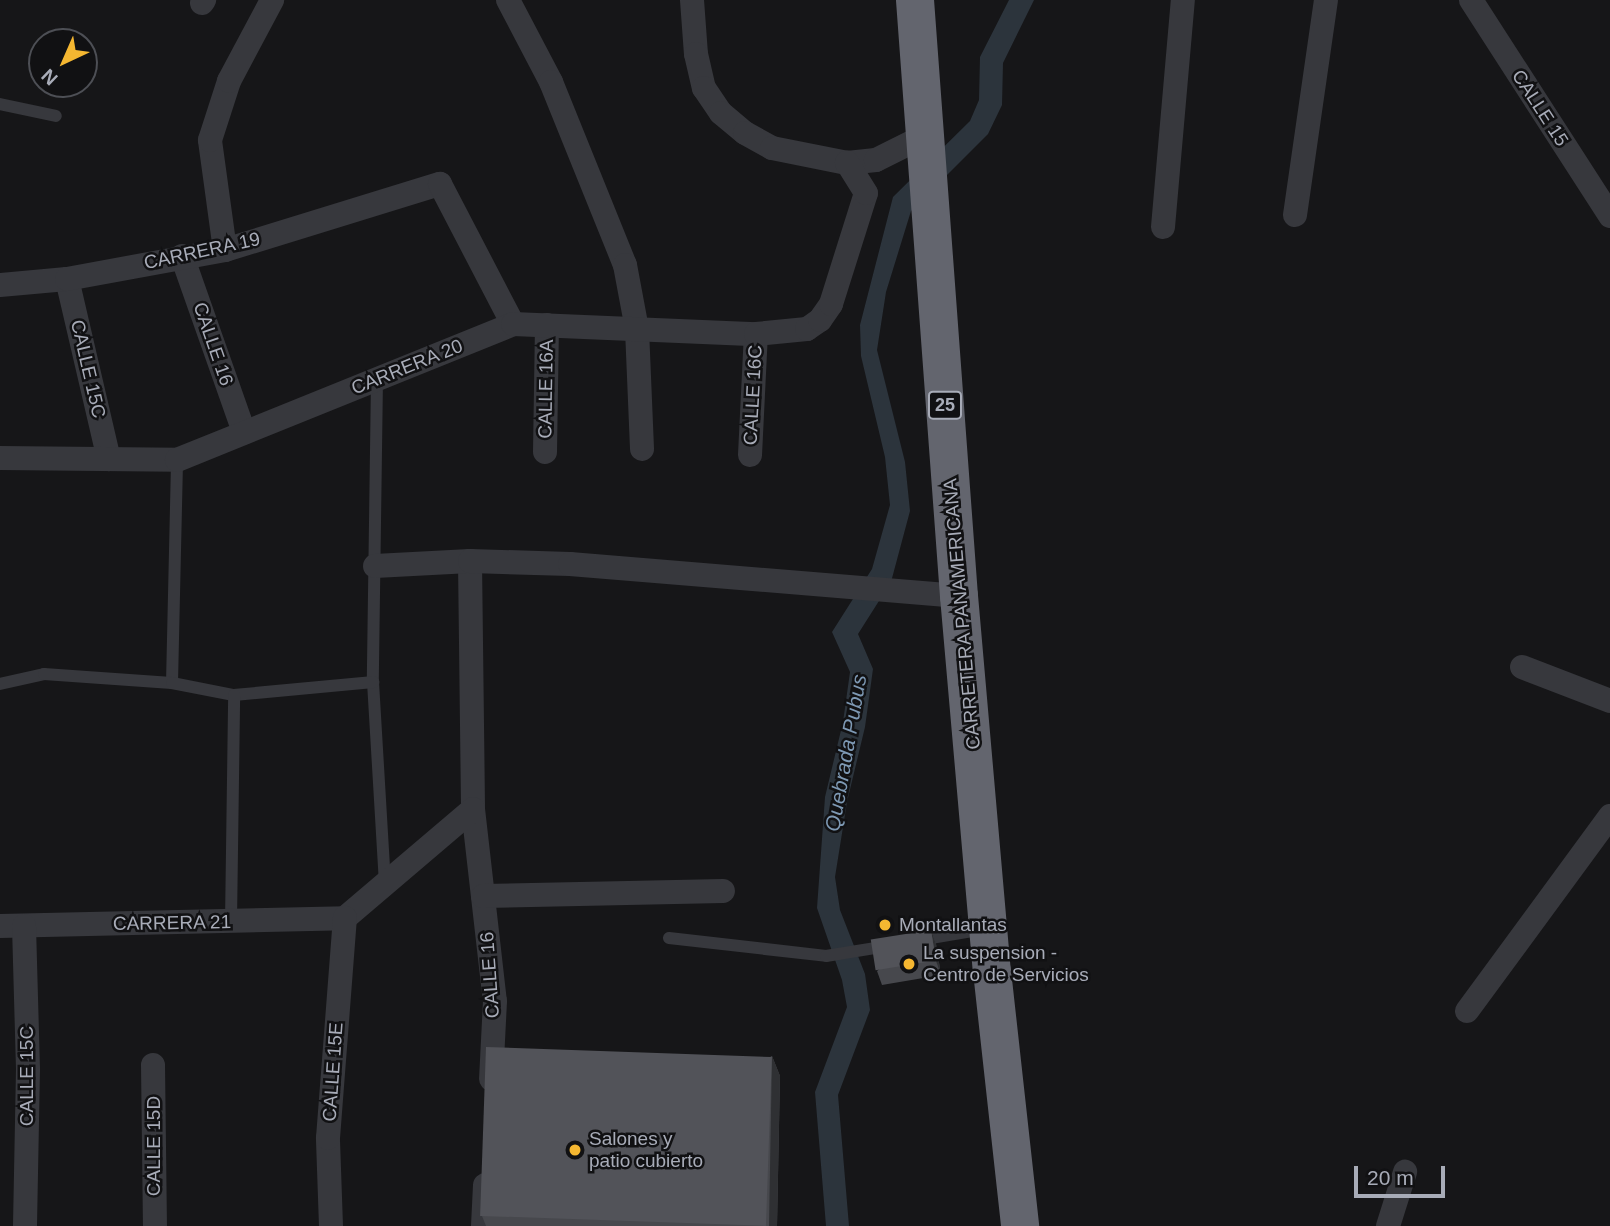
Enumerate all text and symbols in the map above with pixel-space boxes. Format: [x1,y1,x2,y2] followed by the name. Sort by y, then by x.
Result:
[28,28,98,98] north arrow
[37,65,62,89] text: N
[1507,65,1573,151] street label: CALLE 15
[141,227,263,275] street label: CARRERA 19
[188,299,238,389] street label: CALLE 16
[66,318,110,420] street label: CALLE 15C
[347,334,467,400] street label: CARRERA 20
[534,339,558,439] street label: CALLE 16A
[739,344,767,446] street label: CALLE 16C
[928,390,962,419] road number: 25
[939,477,985,751] street label: CARRETERA PANAMERICANA
[820,673,872,833] water label: Quebrada Pubus
[112,911,232,935] street label: CARRERA 21
[899,914,1007,936] place label: Montallantas
[877,917,893,933] marker: Montallantas
[476,931,504,1019] street label: CALLE 16
[923,942,1089,986] place label: La suspension - Centro de Servicios
[901,956,917,972] marker: La suspension - Centro de Servicios
[318,1022,348,1122] street label: CALLE 15E
[16,1026,38,1126] street label: CALLE 15C
[143,1096,165,1196] street label: CALLE 15D
[589,1128,703,1172] place label: Salones y patio cubierto
[567,1142,583,1158] marker: Salones y patio cubierto
[1358,1152,1449,1196] scale bar
[1367,1166,1414,1189] text: 20 m

